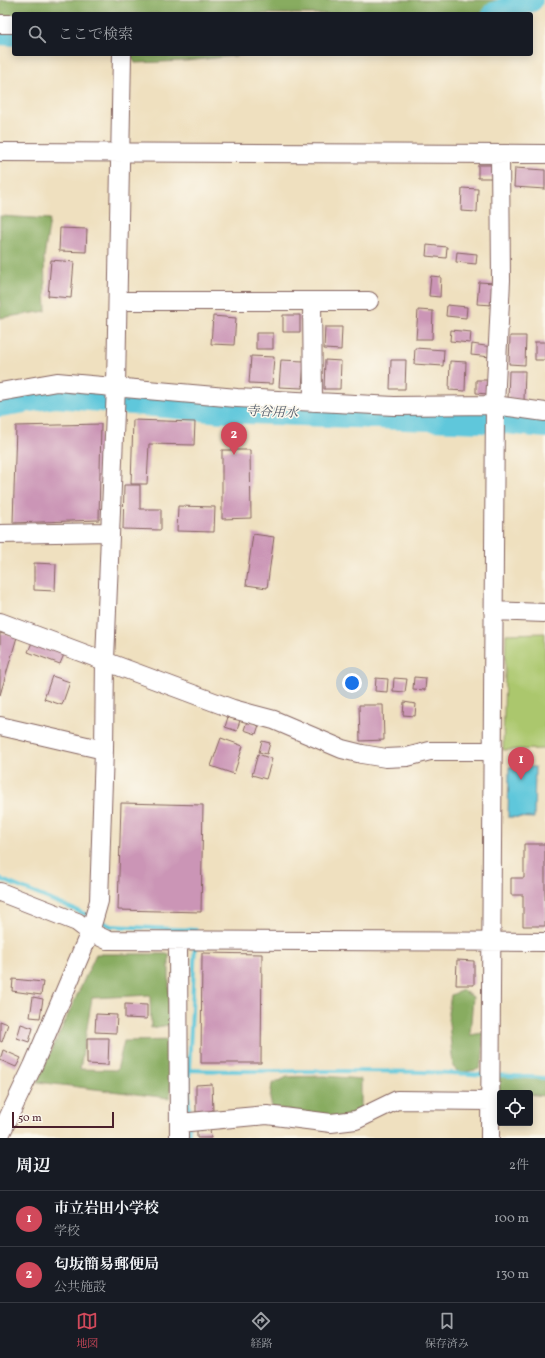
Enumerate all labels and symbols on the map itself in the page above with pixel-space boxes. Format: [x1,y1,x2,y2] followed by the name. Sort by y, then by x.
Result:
[246,403,300,423] water label: 寺谷用水
[221,422,247,455] pin: 2
[342,673,362,693] your location
[508,747,534,780] pin: 1
[12,1110,114,1129] scale bar

